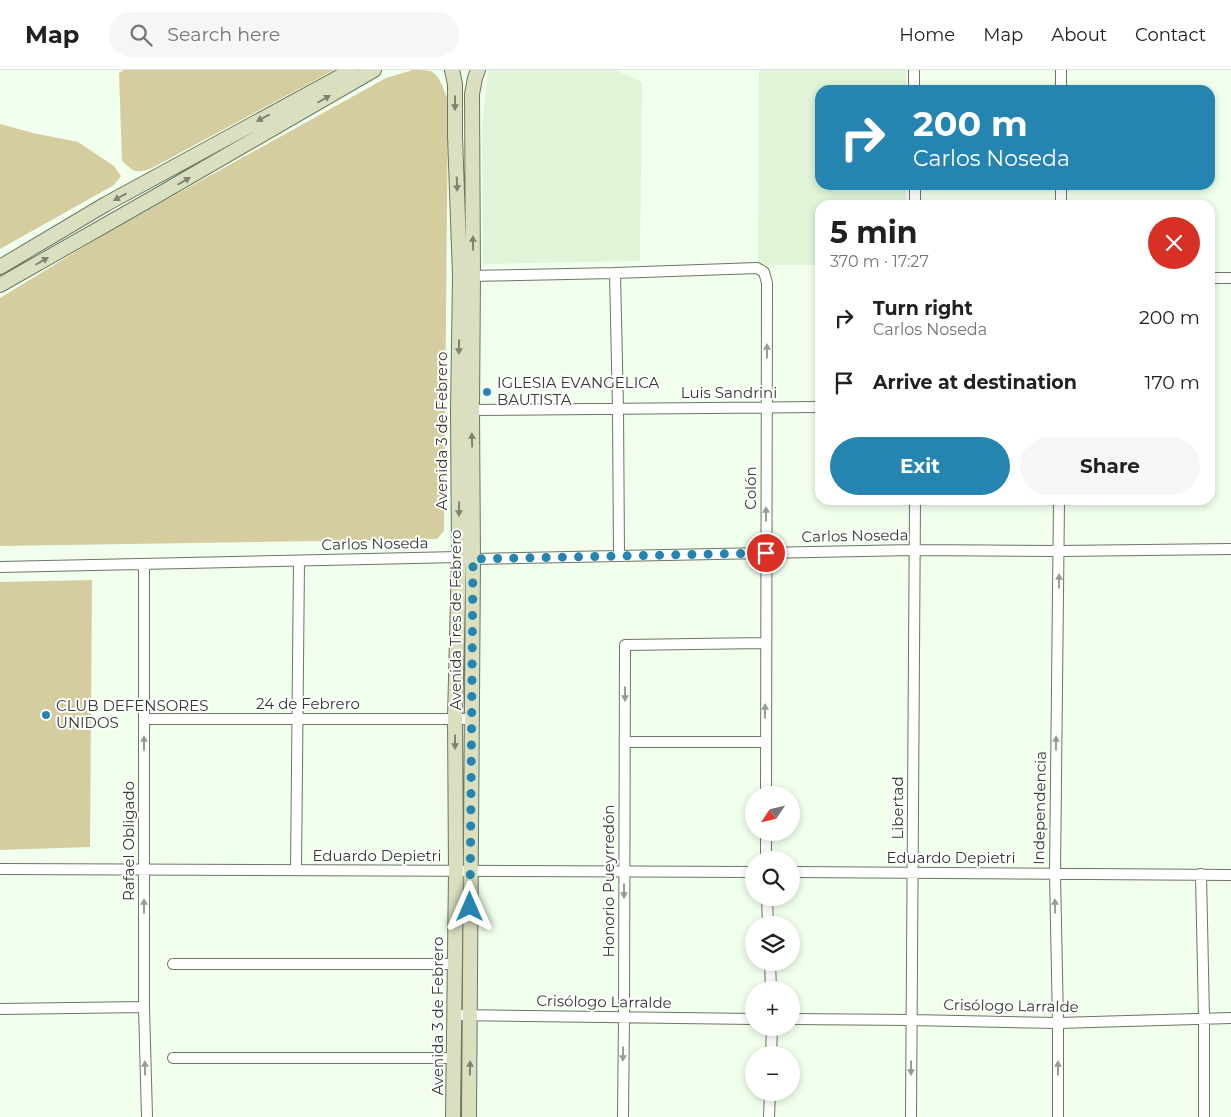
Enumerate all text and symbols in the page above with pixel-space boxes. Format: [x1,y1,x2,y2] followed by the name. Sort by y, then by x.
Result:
[109,12,459,57] search box
[25,20,79,49] text: Map
[127,21,155,49] icon: search
[167,23,280,46] text: Search here
[899,24,955,46] text: Home
[983,24,1023,46] text: Map
[1051,24,1107,46] text: About
[1135,24,1206,46] text: Contact
[317,95,332,103] one-way arrow
[451,95,459,111] one-way arrow
[913,102,1028,145] text: 200 m
[830,105,895,170] icon: right
[256,114,270,122] one-way arrow
[913,145,1070,172] text: Carlos Noseda
[177,176,190,185] one-way arrow
[453,177,461,193] one-way arrow
[114,192,127,201] one-way arrow
[830,214,918,251] text: 5 min
[1148,217,1200,269] button: close
[469,234,477,250] one-way arrow
[830,252,929,271] text: 370 m · 17:27
[36,256,49,265] one-way arrow
[873,297,973,320] text: Turn right
[830,304,858,332] icon: right
[1139,306,1200,329] text: 200 m
[873,320,987,339] text: Carlos Noseda
[455,339,463,355] one-way arrow
[763,343,771,359] one-way arrow
[432,352,451,510] street label: Avenida 3 de Febrero
[830,369,858,397] icon: arrive
[873,371,1077,394] text: Arrive at destination
[1145,371,1200,394] text: 170 m
[497,373,660,409] place label: IGLESIA EVANGELICA BAUTISTA
[681,383,777,402] street label: Luis Sandrini
[481,386,493,398] marker: IGLESIA EVANGELICA BAUTISTA
[468,432,476,448] one-way arrow
[830,437,1010,495] button: Exit
[1020,437,1200,495] button: Share
[741,466,760,510] street label: Colón
[455,502,463,518] one-way arrow
[762,506,770,522] one-way arrow
[801,525,909,546] street label: Carlos Noseda
[446,530,465,710] street label: Avenida Tres de Febrero
[745,532,787,574] pin
[321,533,429,554] street label: Carlos Noseda
[752,539,780,567] icon: arrive
[1055,573,1063,589] one-way arrow
[621,686,629,702] one-way arrow
[256,694,360,713] street label: 24 de Febrero
[56,696,208,732] place label: CLUB DEFENSORES UNIDOS
[761,703,769,719] one-way arrow
[40,709,52,721] marker: CLUB DEFENSORES UNIDOS
[451,734,459,750] one-way arrow
[140,735,148,751] one-way arrow
[1052,735,1060,751] one-way arrow
[1029,751,1050,865] street label: Independencia
[888,776,907,840] street label: Libertad
[119,781,138,901] street label: Rafael Obligado
[745,786,800,841] north arrow
[745,786,800,1101] map controls
[599,805,618,957] street label: Honorio Pueyrredón
[312,846,442,865] street label: Eduardo Depietri
[886,848,1016,867] street label: Eduardo Depietri
[745,851,800,906] button: search
[443,880,495,932] position arrow
[620,883,628,899] one-way arrow
[140,898,148,914] one-way arrow
[1051,898,1059,914] one-way arrow
[745,916,800,971] button: layers
[428,937,447,1095] street label: Avenida 3 de Febrero
[745,981,800,1036] button: +
[536,991,672,1012] street label: Crisólogo Larralde
[943,995,1079,1016] street label: Crisólogo Larralde
[619,1046,627,1062] one-way arrow
[745,1046,800,1101] button: −
[141,1060,149,1076] one-way arrow
[466,1060,474,1076] one-way arrow
[1054,1060,1062,1076] one-way arrow
[907,1061,915,1077] one-way arrow

